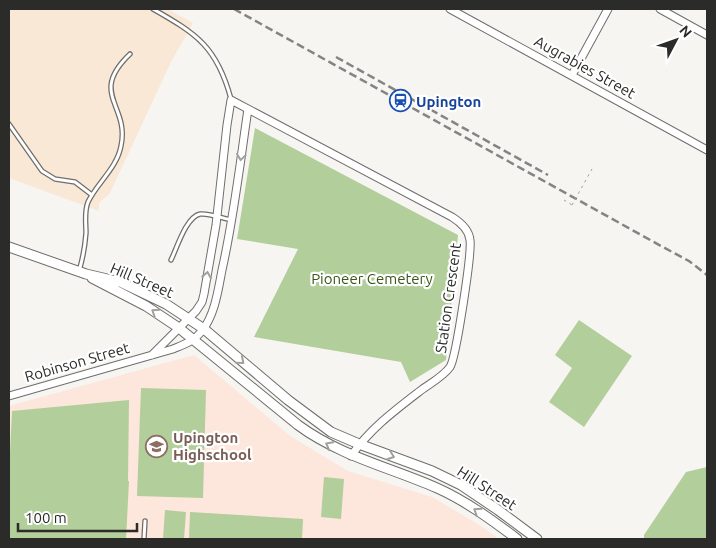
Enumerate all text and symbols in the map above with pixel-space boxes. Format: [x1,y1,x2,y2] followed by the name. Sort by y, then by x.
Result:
[651,15,701,65] north arrow
[676,22,695,41] text: N
[532,32,639,102] street label: Augrabies Street
[388,89,412,113] station icon: Upington
[416,93,481,110] place label: Upington
[236,153,247,161] one-way arrow
[432,242,464,354] street label: Station Crescent
[108,259,176,301] street label: Hill Street
[202,270,212,279] one-way arrow
[311,270,433,287] park label: Pioneer Cemetery
[151,309,160,318] one-way arrow
[23,339,131,385] street label: Robinson Street
[235,355,244,363] one-way arrow
[173,429,252,463] place label: Upington Highschool
[145,434,169,458] school or university icon: Upington Highschool
[326,442,335,452] one-way arrow
[387,450,395,460] one-way arrow
[454,463,520,514] street label: Hill Street
[18,500,136,532] scale bar
[474,508,483,517] one-way arrow
[25,509,67,526] text: 100 m

